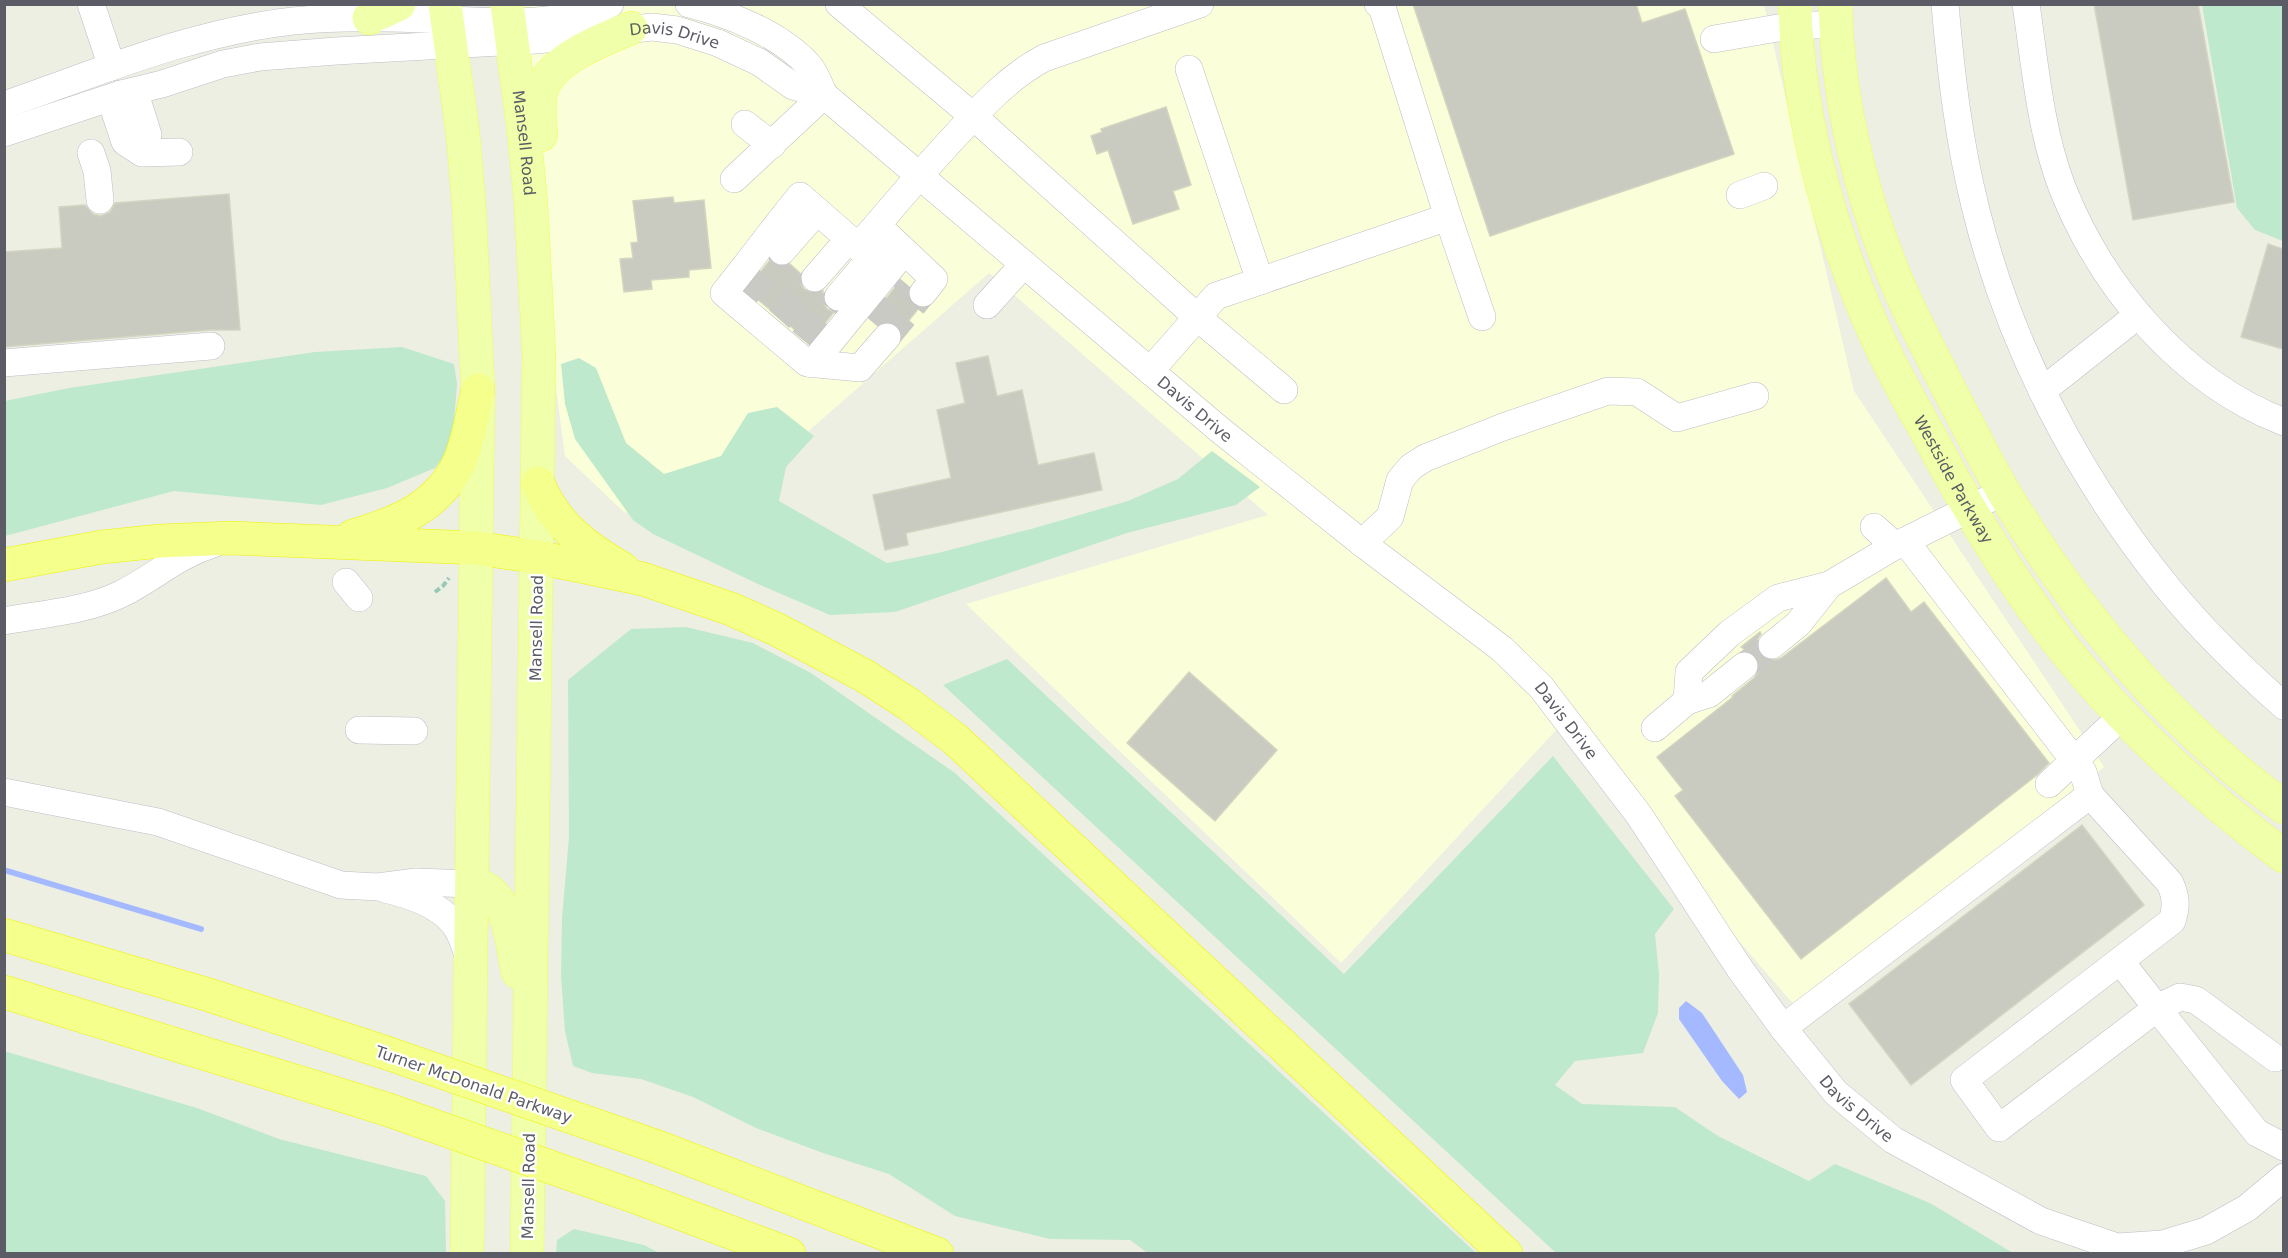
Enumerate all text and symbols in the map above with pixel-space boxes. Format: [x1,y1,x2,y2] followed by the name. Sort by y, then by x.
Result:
[628,18,722,53] street label: Davis Drive
[509,89,539,197] street label: Mansell Road
[1153,372,1236,446] street label: Davis Drive
[1910,412,1997,547] street label: Westside Parkway
[526,575,547,681] street label: Mansell Road
[1530,678,1602,763] street label: Davis Drive
[372,1042,575,1127] street label: Turner McDonald Parkway
[1815,1071,1897,1146] street label: Davis Drive
[518,1133,539,1239] street label: Mansell Road

